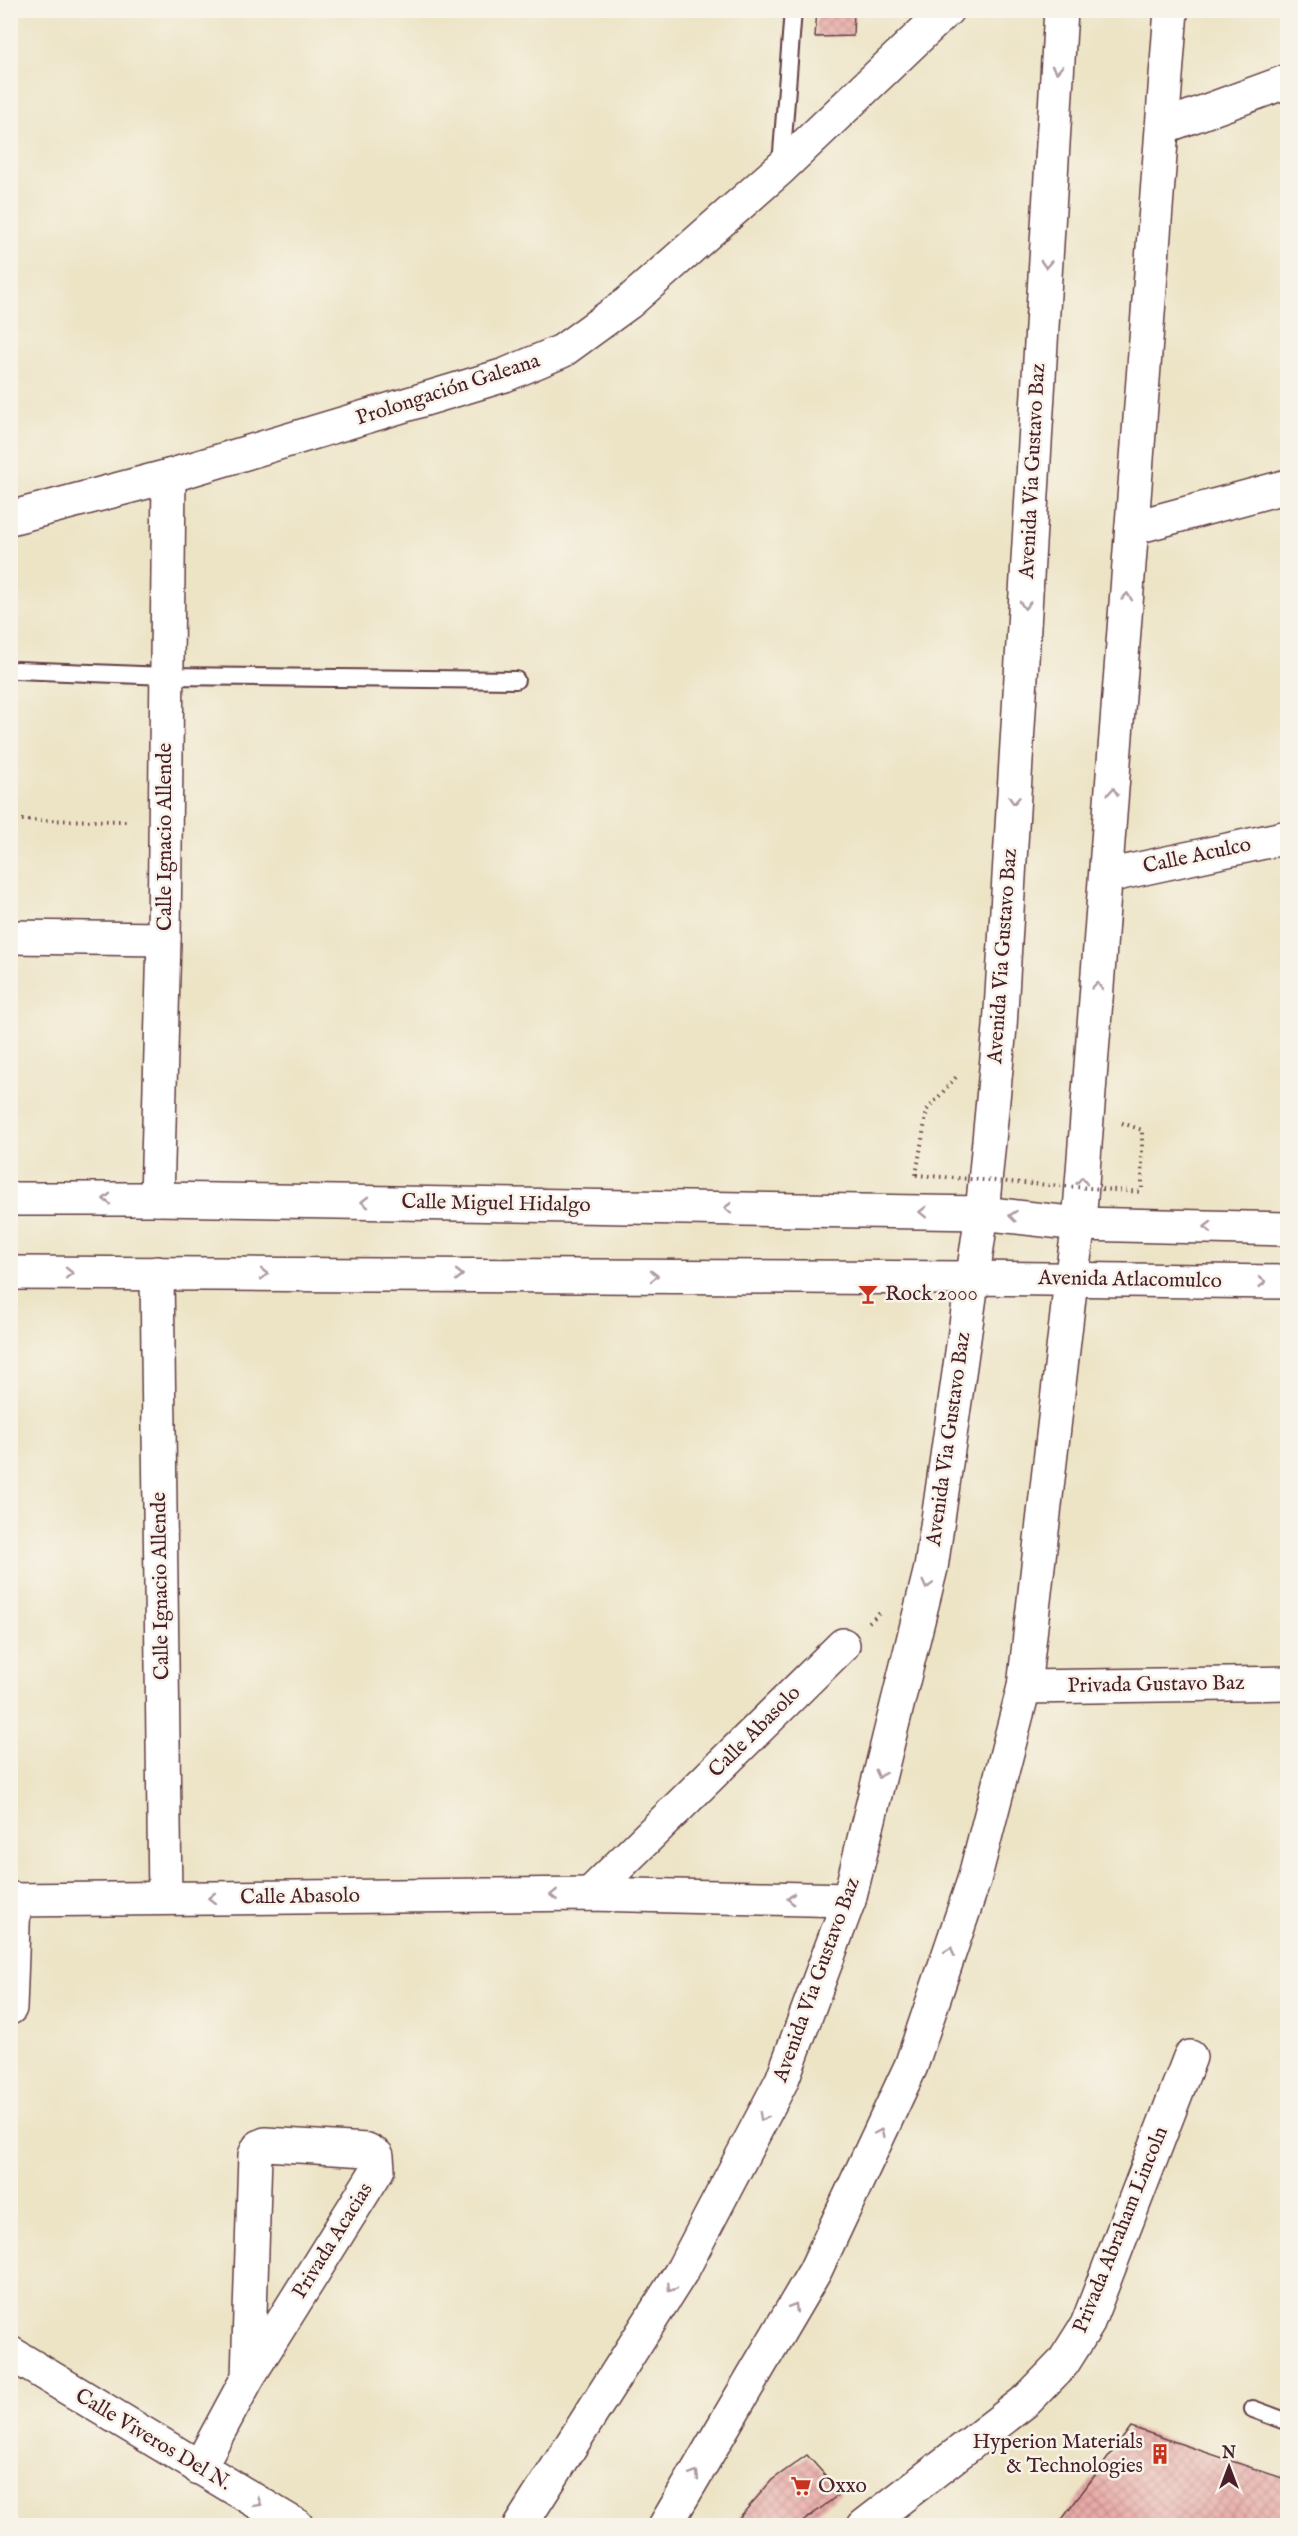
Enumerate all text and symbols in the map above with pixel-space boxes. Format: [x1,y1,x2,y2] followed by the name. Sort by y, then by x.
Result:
[1051,64,1064,73] one-way arrow
[1039,259,1052,268] one-way arrow
[353,347,544,432] street label: Prolongación Galeana
[1014,362,1052,581] street label: Avenida Via Gustavo Baz
[1120,593,1133,602] one-way arrow
[1019,600,1032,609] one-way arrow
[152,743,179,931] street label: Calle Ignacio Allende
[1106,787,1119,796] one-way arrow
[1007,795,1020,804] one-way arrow
[1140,831,1254,881] street label: Calle Aculco
[982,847,1024,1066] street label: Avenida Via Gustavo Baz
[1090,982,1103,991] one-way arrow
[1075,1176,1088,1185] one-way arrow
[401,1189,591,1219] street label: Calle Miguel Hidalgo
[103,1193,112,1205] one-way arrow
[361,1196,370,1208] one-way arrow
[724,1202,733,1215] one-way arrow
[919,1206,928,1218] one-way arrow
[1009,1210,1018,1223] one-way arrow
[1204,1221,1213,1233] one-way arrow
[1037,1265,1222,1295] street label: Avenida Atlacomulco
[65,1267,74,1279] one-way arrow
[259,1268,268,1280] one-way arrow
[454,1269,463,1281] one-way arrow
[649,1270,658,1282] one-way arrow
[1257,1276,1266,1288] one-way arrow
[885,1281,978,1308] place label: Rock 2000
[856,1282,880,1306] bar icon: Rock 2000
[920,1330,977,1549] street label: Avenida Via Gustavo Baz
[146,1491,176,1680] street label: Calle Ignacio Allende
[921,1580,934,1590] one-way arrow
[1067,1670,1245,1700] street label: Privada Gustavo Baz
[703,1680,807,1784] street label: Calle Abasolo
[875,1769,888,1779] one-way arrow
[767,1874,867,2087] street label: Avenida Via Gustavo Baz
[240,1882,360,1912] street label: Calle Abasolo
[549,1889,558,1901] one-way arrow
[207,1892,216,1904] one-way arrow
[786,1893,795,1905] one-way arrow
[943,1946,956,1957] one-way arrow
[759,2110,770,2121] one-way arrow
[1067,2123,1175,2337] street label: Privada Abraham Lincoln
[872,2128,884,2139] one-way arrow
[287,2178,379,2304] street label: Privada Acacias
[667,2282,678,2293] one-way arrow
[787,2303,798,2313] one-way arrow
[70,2383,236,2497] street label: Calle Viveros Del N.
[973,2429,1143,2480] place label: Hyperion Materials & Technologies
[1199,2437,1259,2497] north arrow
[1148,2442,1172,2466] building icon: Hyperion Materials & Technologies
[1221,2444,1236,2464] text: N
[687,2471,699,2481] one-way arrow
[818,2473,867,2500] place label: Oxxo
[789,2474,813,2498] supermarket icon: Oxxo
[252,2496,262,2507] one-way arrow

